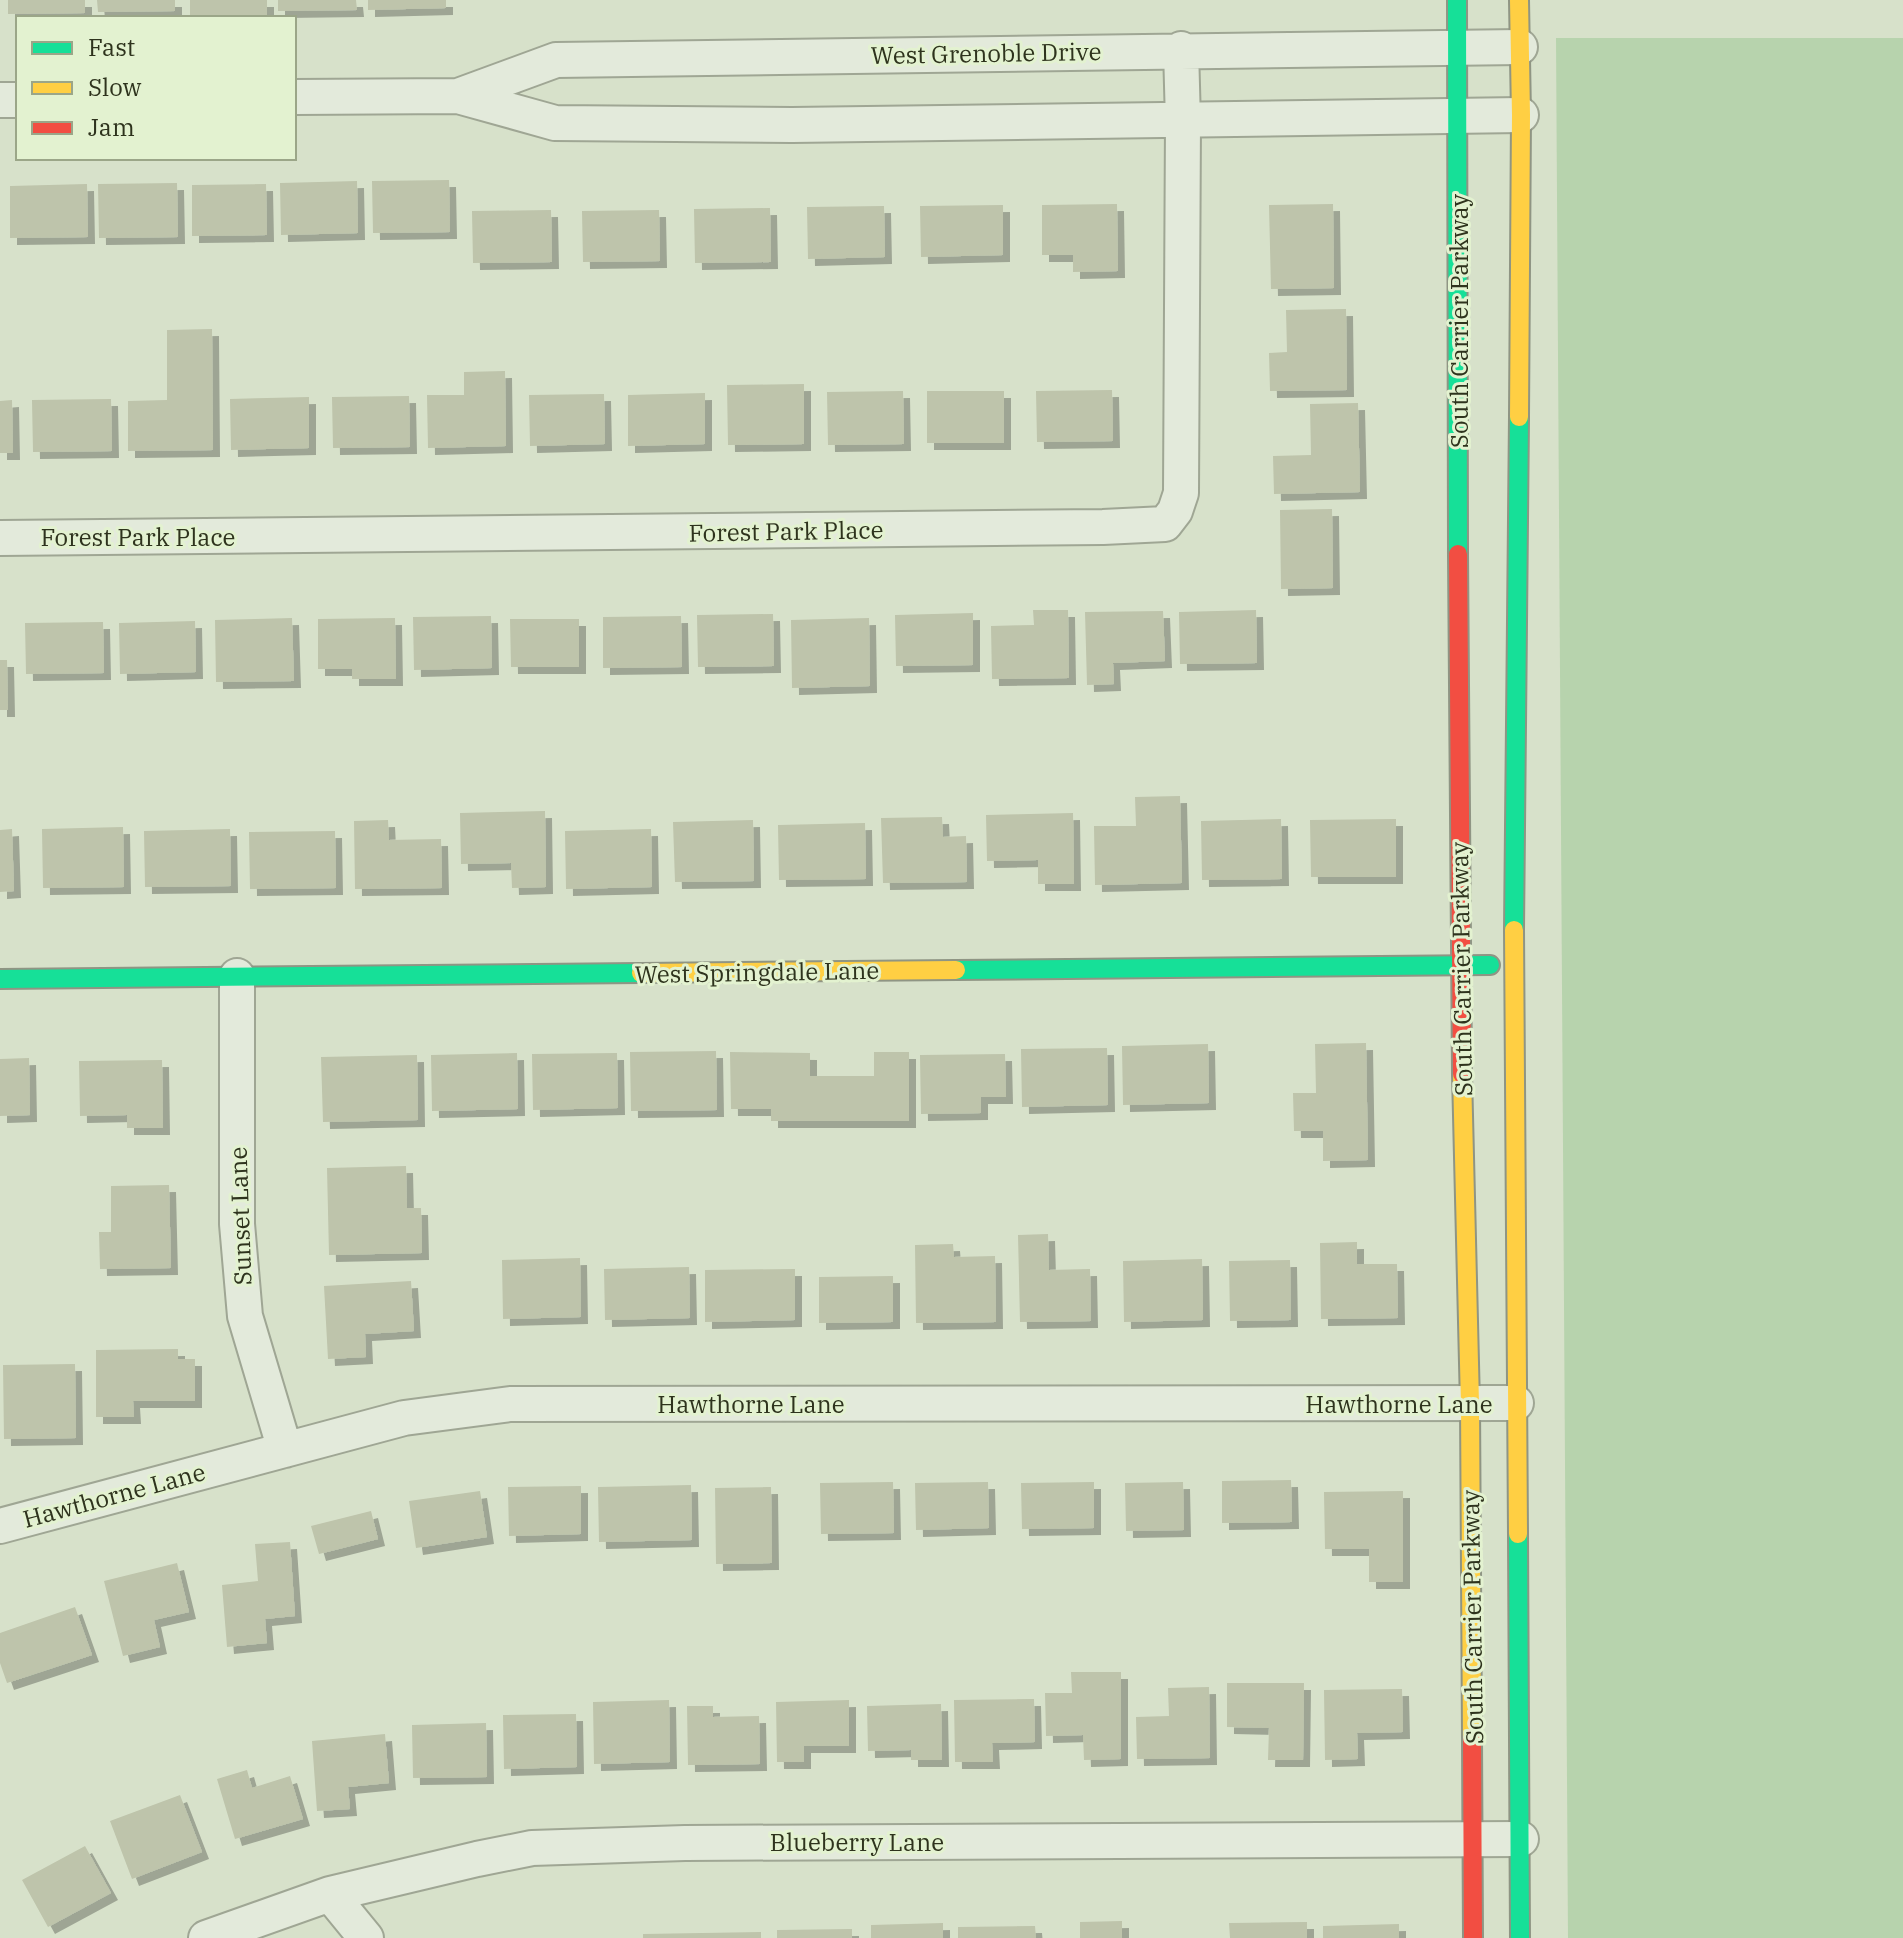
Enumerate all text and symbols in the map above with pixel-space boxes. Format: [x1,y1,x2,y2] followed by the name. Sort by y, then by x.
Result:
[16,16,296,160] legend
[88,31,135,63] text: Fast
[870,35,1102,71] street label: West Grenoble Drive
[88,71,142,103] text: Slow
[88,111,135,143] text: Jam
[1443,194,1475,448] street label: South Carrier Parkway
[688,513,884,549] street label: Forest Park Place
[41,521,235,553] street label: Forest Park Place
[1443,841,1479,1096] street label: South Carrier Parkway
[634,954,880,990] street label: West Springdale Lane
[222,1146,258,1286] street label: Sunset Lane
[657,1388,845,1420] street label: Hawthorne Lane
[1305,1388,1493,1420] street label: Hawthorne Lane
[19,1455,209,1535] street label: Hawthorne Lane
[1454,1489,1490,1744] street label: South Carrier Parkway
[770,1826,944,1858] street label: Blueberry Lane

